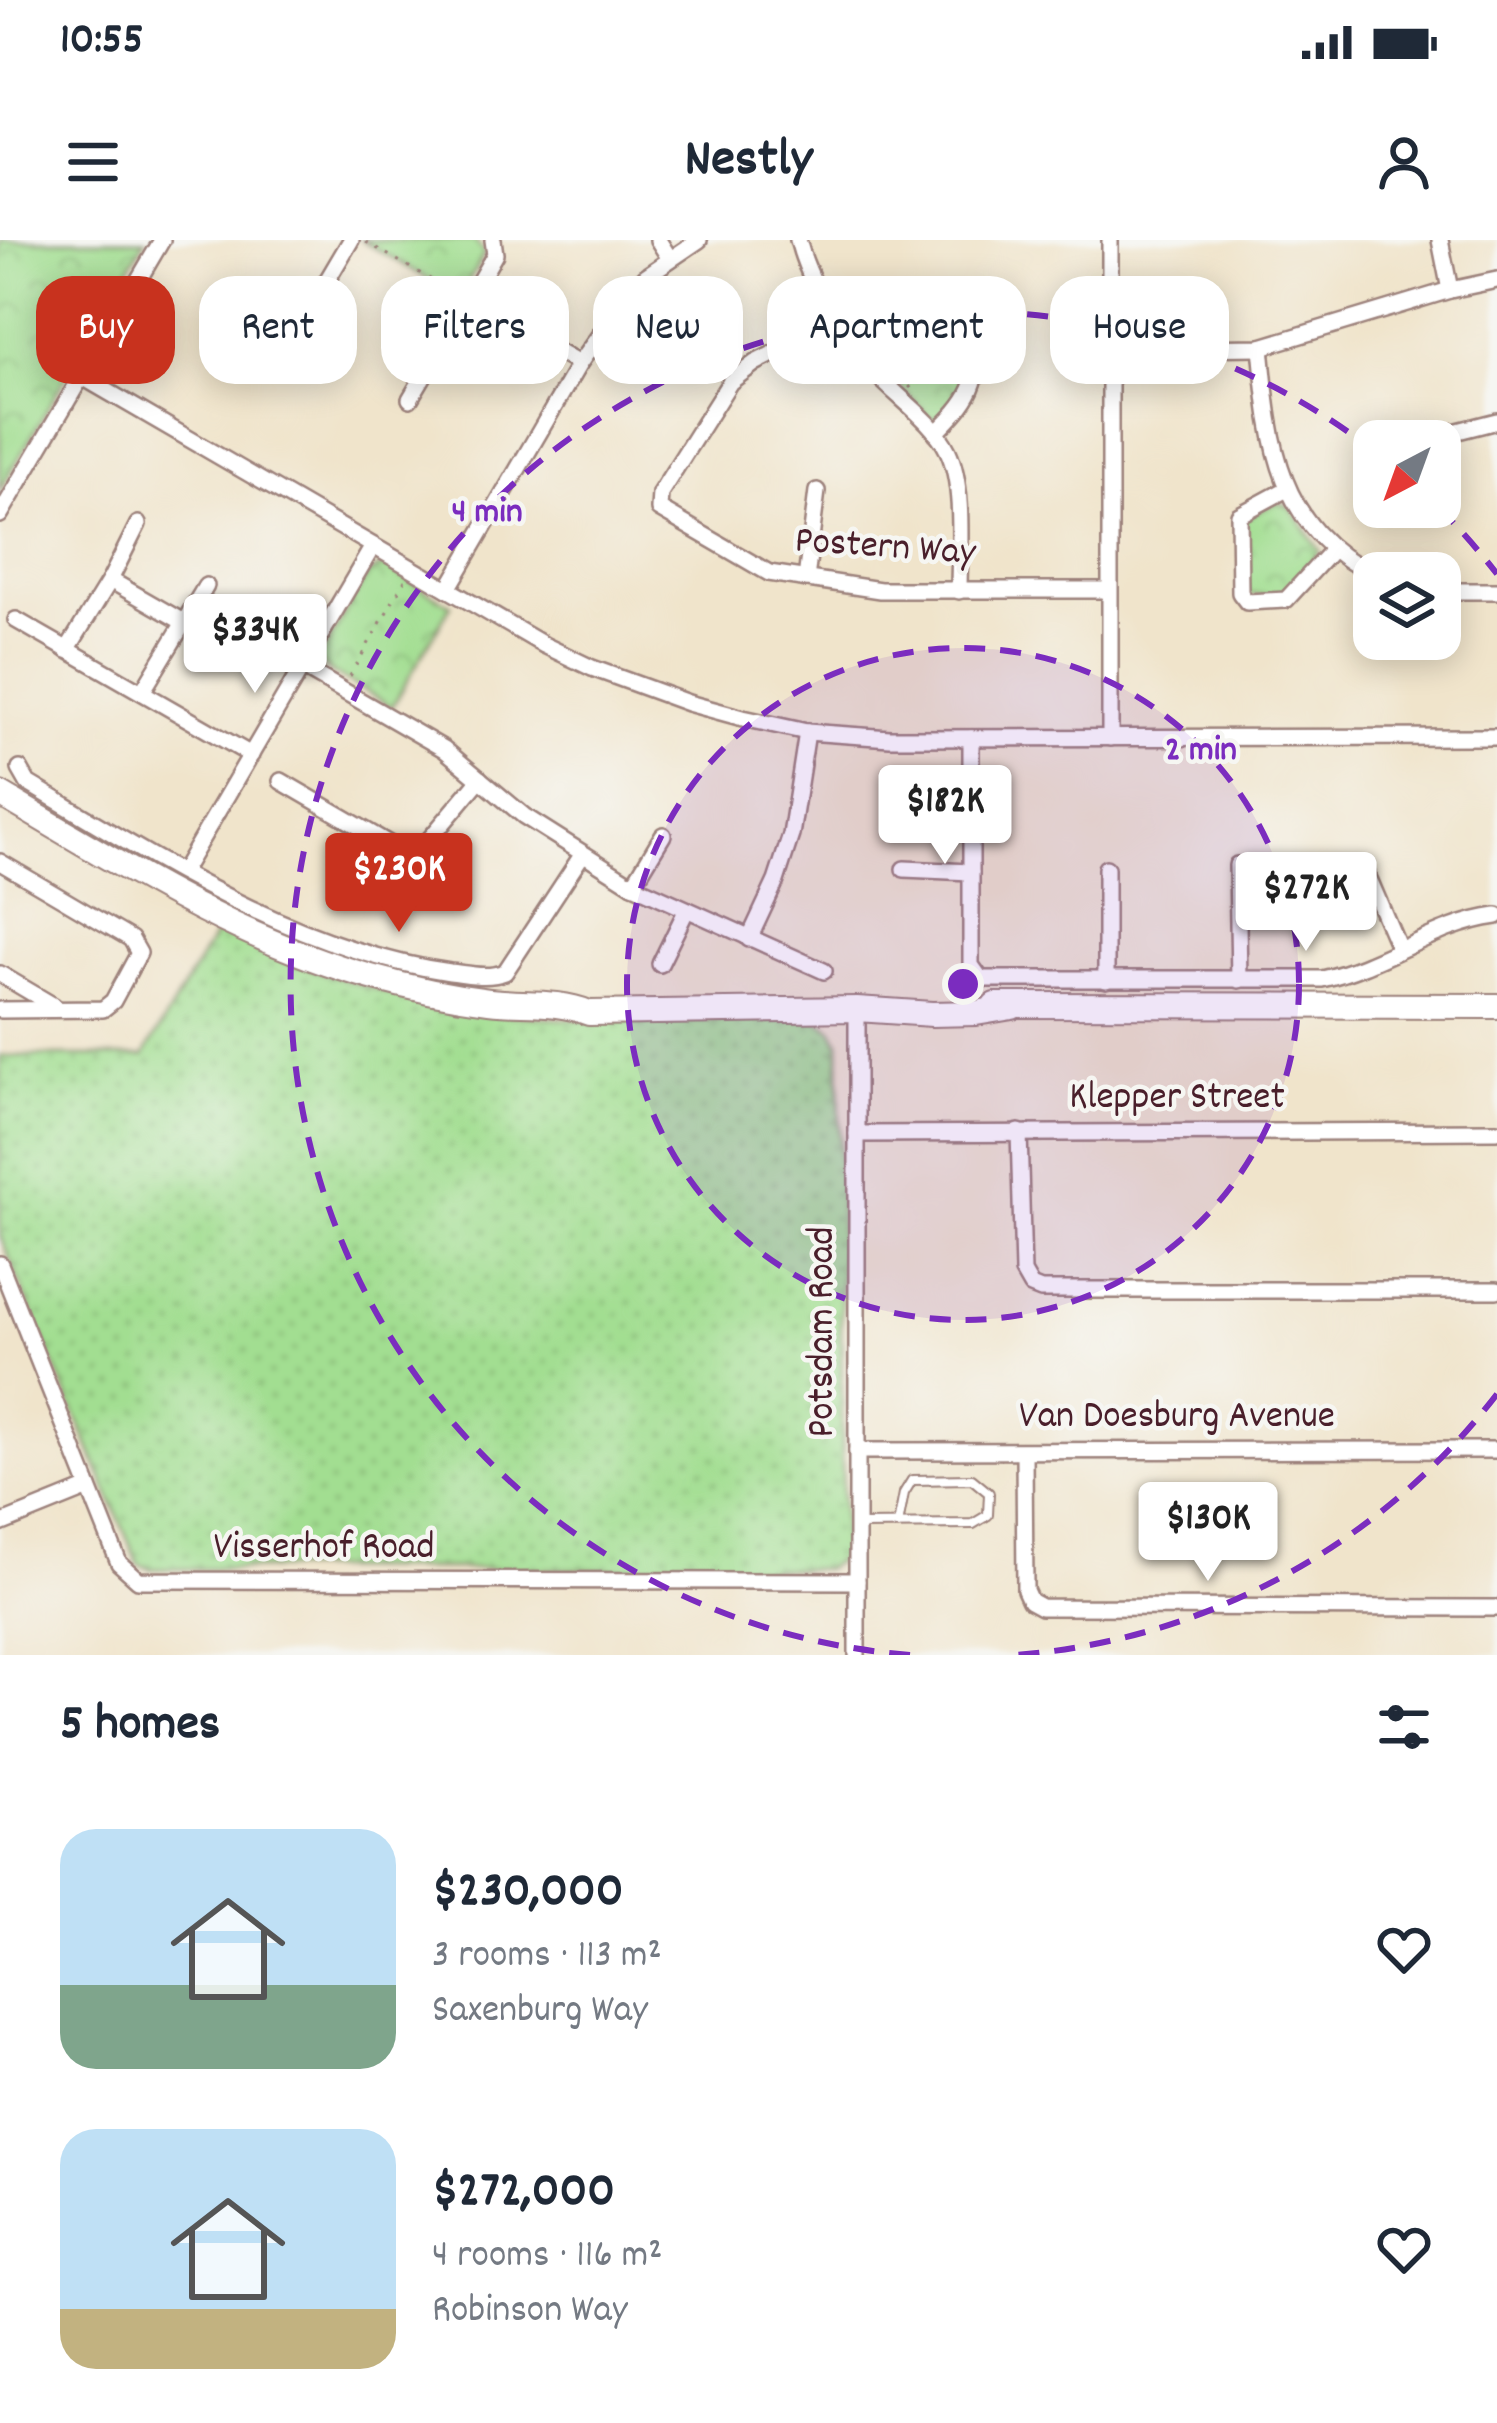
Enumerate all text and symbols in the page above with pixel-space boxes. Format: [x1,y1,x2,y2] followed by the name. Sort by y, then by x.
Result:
[60,10,144,74] text: 10:55
[685,124,812,201] text: Nestly
[60,129,126,195] icon: menu
[1371,129,1437,195] icon: person
[36,276,175,384] chip: Buy
[199,276,357,384] chip: Rent
[381,276,569,384] chip: Filters
[593,276,743,384] chip: New
[767,276,1026,384] chip: Apartment
[1050,276,1229,384] chip: House
[1353,420,1461,528] north arrow
[1353,420,1461,660] map controls
[451,488,523,540] text: 4 min
[793,515,978,583] street label: Postern Way
[1353,552,1461,660] button: layers
[171,594,339,696] pin: $334K
[211,605,299,660] text: $334K
[1165,726,1237,778] text: 2 min
[861,765,1029,867] pin: $182K
[905,776,985,831] text: $182K
[315,833,483,935] pin: $230K
[352,844,446,899] text: $230K
[1222,852,1390,954] pin: $272K
[1263,863,1349,918] text: $272K
[942,963,984,1005] centre of rings
[1069,1072,1285,1127] street label: Klepper Street
[797,1226,852,1438] street label: Potsdam Road
[1019,1391,1335,1446] street label: Van Doesburg Avenue
[1124,1482,1292,1584] pin: $130K
[1166,1493,1250,1548] text: $130K
[213,1522,435,1577] street label: Visserhof Road
[60,1691,220,1763] text: 5 homes
[1371,1694,1437,1760] icon: filters
[432,1858,624,1930] text: $230,000
[156,1877,300,2021] icon: home
[1371,1916,1437,1982] icon: heart
[432,1930,662,1985] text: 3 rooms · 113 m²
[432,1985,648,2040] text: Saxenburg Way
[432,2158,615,2230] text: $272,000
[156,2177,300,2321] icon: home
[1371,2216,1437,2282] icon: heart
[432,2230,662,2285] text: 4 rooms · 116 m²
[432,2285,628,2340] text: Robinson Way

